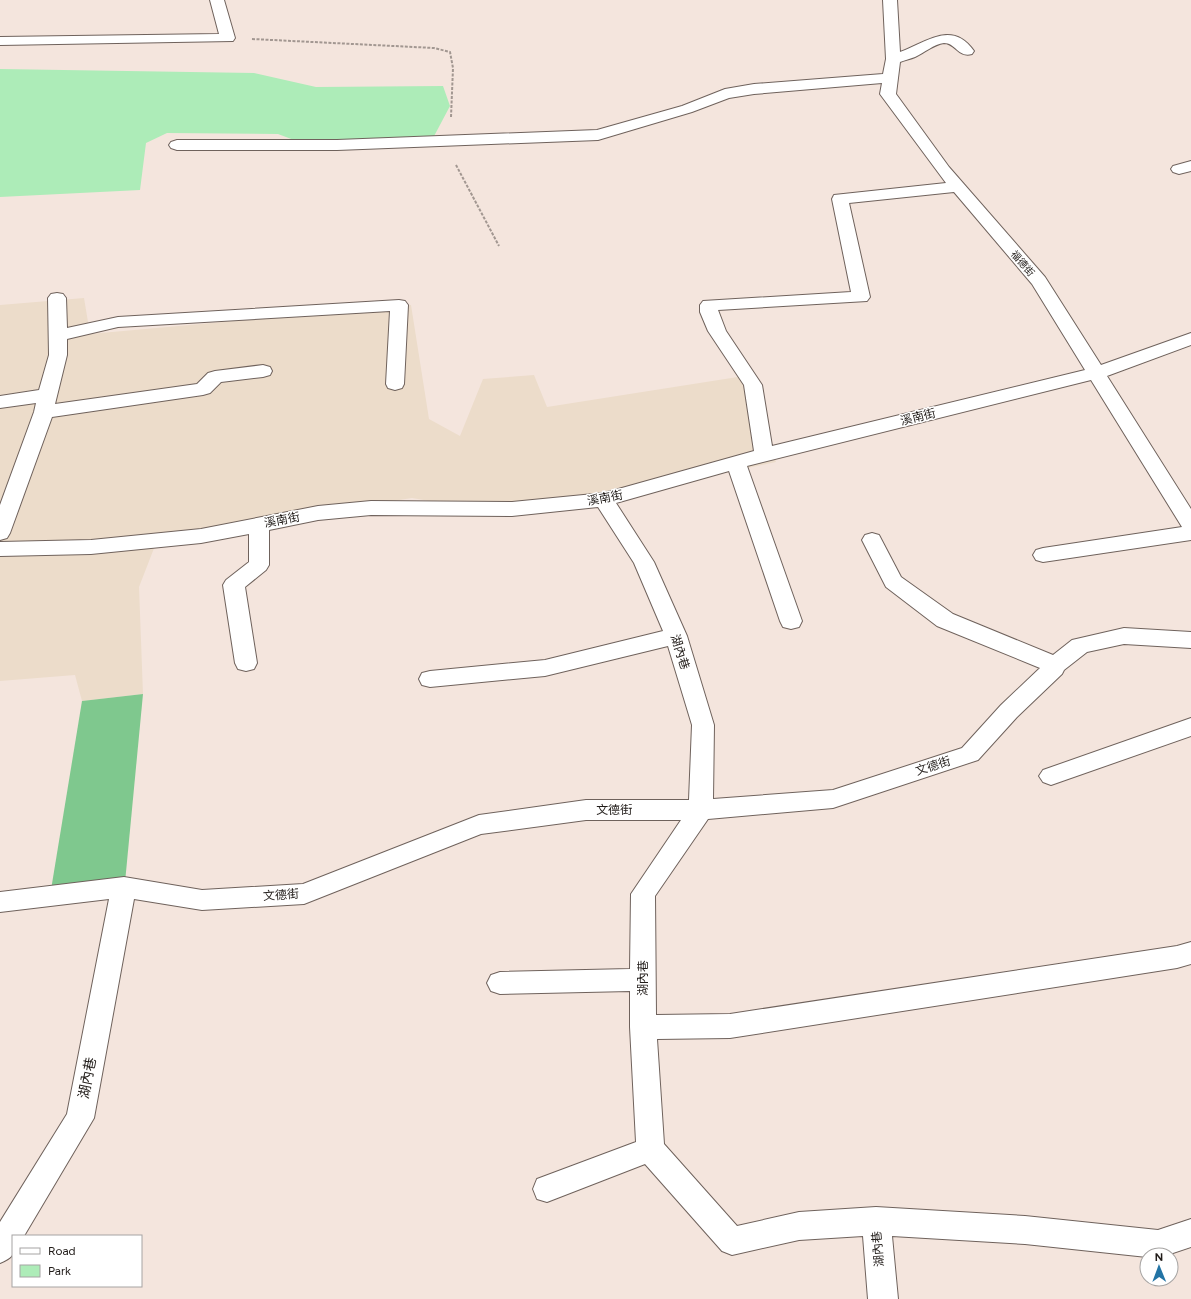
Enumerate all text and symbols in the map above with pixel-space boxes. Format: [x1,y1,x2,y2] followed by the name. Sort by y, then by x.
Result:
[1008,248,1037,279] street label: 福德街
[899,406,937,428] street label: 溪南街
[586,488,624,508] street label: 溪南街
[263,510,301,530] street label: 溪南街
[668,633,692,671] street label: 湖內巷
[914,754,952,778] street label: 文德街
[596,803,632,817] street label: 文德街
[263,887,299,903] street label: 文德街
[636,960,650,996] street label: 湖內巷
[75,1056,100,1100] street label: 湖內巷
[869,1230,887,1268] street label: 湖內巷
[12,1235,142,1287] legend
[48,1244,76,1258] text: Road
[1139,1247,1179,1287] north arrow
[1154,1251,1163,1264] text: N
[48,1264,71,1278] text: Park

